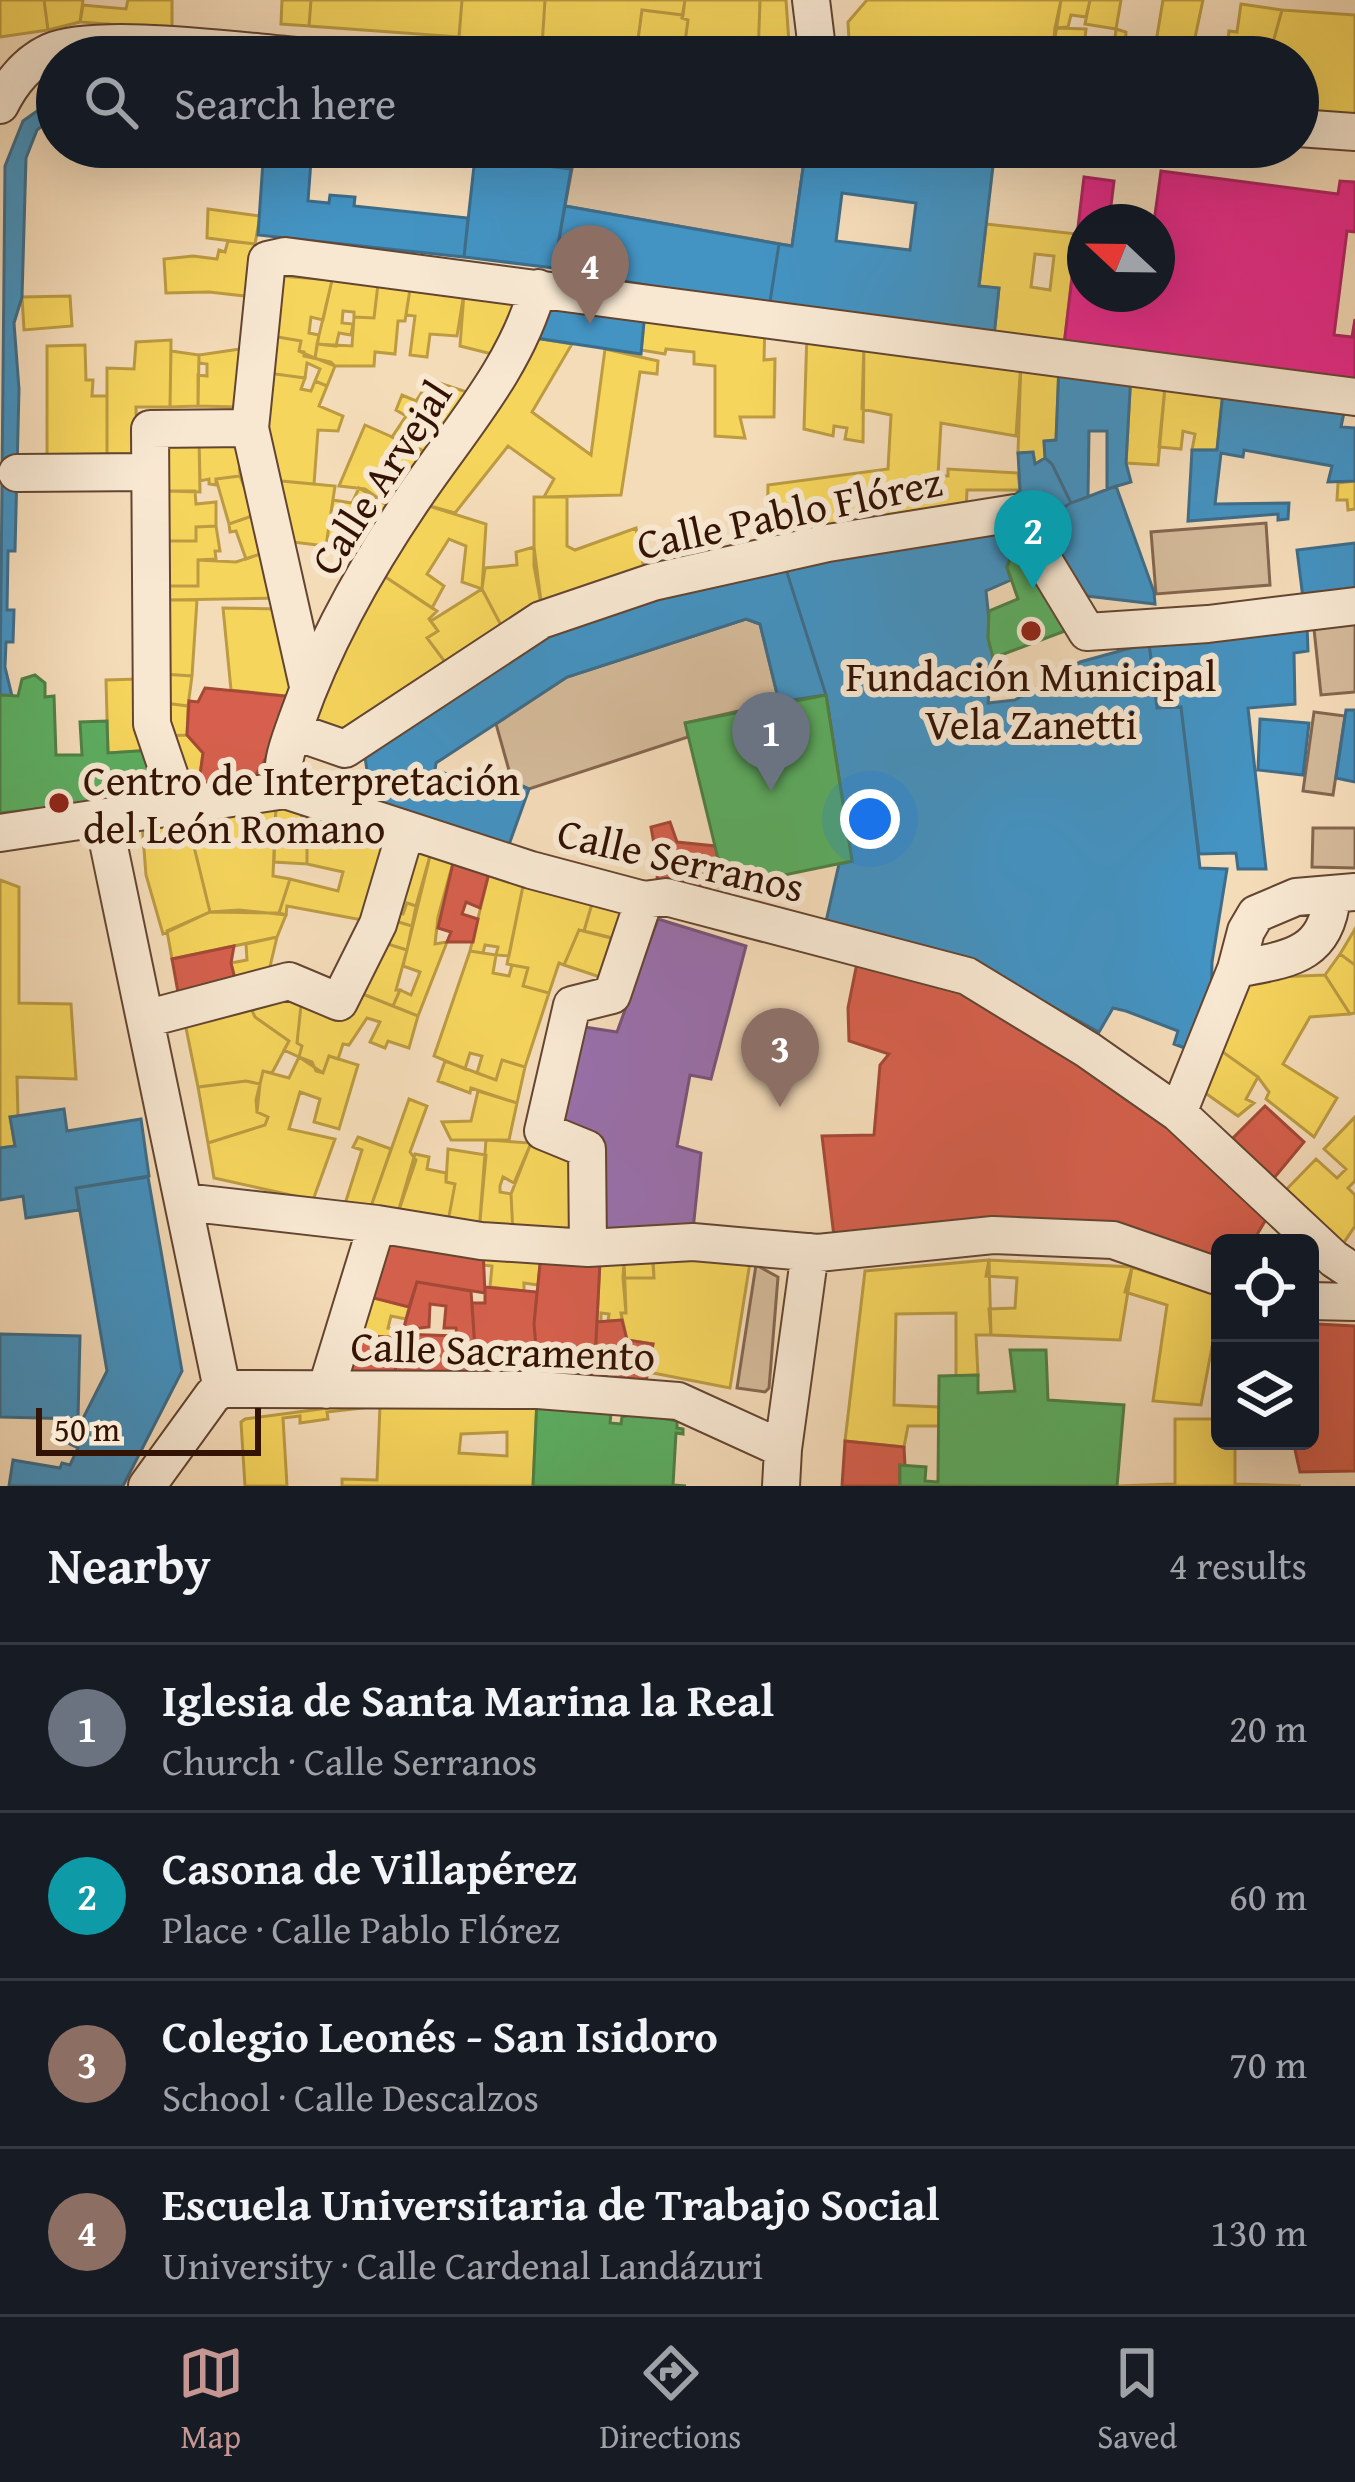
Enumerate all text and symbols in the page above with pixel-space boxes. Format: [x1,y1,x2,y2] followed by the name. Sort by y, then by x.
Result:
[36,36,1319,168] search box
[78,69,144,135] icon: search
[174,70,396,135] text: Search here
[1067,204,1175,312] north arrow
[551,225,629,324] pin: 4
[294,368,466,586] street label: Calle Arvejal
[631,450,947,574] street label: Calle Pablo Flórez
[994,490,1072,589] pin: 2
[1018,618,1044,644] marker: Fundación Municipal Vela Zanetti
[846,645,1217,754] place label: Fundación Municipal Vela Zanetti
[732,692,810,791] pin: 1
[83,749,521,858] place label: Centro de Interpretación del León Romano
[840,789,900,849] your location
[46,790,72,816] marker: Centro de Interpretación del León Romano
[552,801,810,917] street label: Calle Serranos
[741,1008,819,1107] pin: 3
[1211,1234,1319,1450] map controls
[1211,1234,1319,1342] button: locate
[350,1314,656,1386] street label: Calle Sacramento
[1211,1342,1319,1450] button: layers
[36,1402,261,1455] scale bar
[54,1405,120,1453] text: 50 m
[48,1527,211,1602] text: Nearby
[1169,1536,1307,1593] text: 4 results
[162,1667,774,1732] text: Iglesia de Santa Marina la Real
[77,1699,97,1756] text: 1
[1229,1699,1307,1756] text: 20 m
[162,1732,537,1789] text: Church · Calle Serranos
[162,1835,578,1900] text: Casona de Villapérez
[77,1867,97,1924] text: 2
[1229,1867,1307,1924] text: 60 m
[162,1900,560,1957] text: Place · Calle Pablo Flórez
[162,2003,718,2068] text: Colegio Leonés - San Isidoro
[77,2035,97,2092] text: 3
[1229,2035,1307,2092] text: 70 m
[162,2068,539,2125] text: School · Calle Descalzos
[162,2171,940,2236] text: Escuela Universitaria de Trabajo Social
[77,2203,97,2260] text: 4
[1210,2203,1307,2260] text: 130 m
[162,2236,763,2293] text: University · Calle Cardenal Landázuri
[178,2340,244,2460] tab: Map
[600,2340,741,2460] tab: Directions
[1097,2340,1177,2460] tab: Saved

